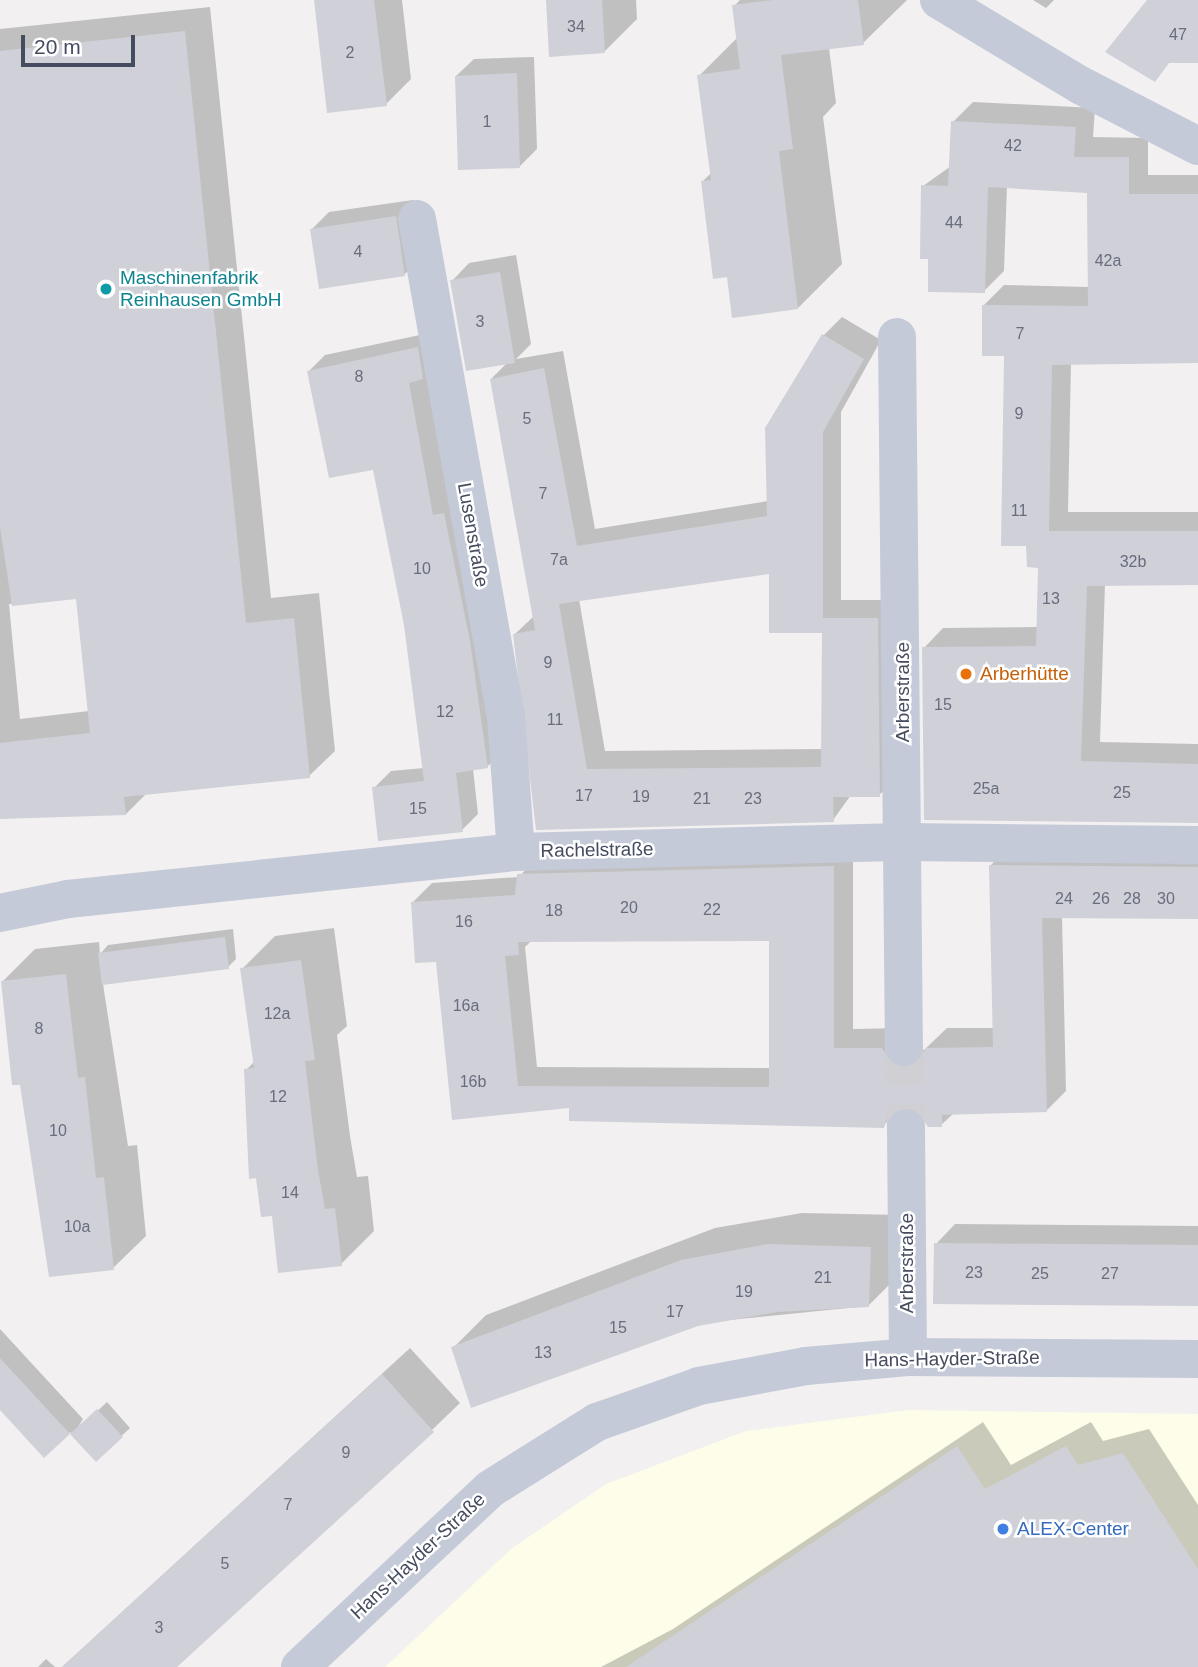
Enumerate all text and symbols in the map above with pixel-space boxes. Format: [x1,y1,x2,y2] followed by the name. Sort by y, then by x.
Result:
[567,17,585,37] house number: 34
[24,21,138,65] scale bar
[1169,25,1187,45] house number: 47
[34,35,81,58] text: 20 m
[346,43,354,63] house number: 2
[483,112,491,132] house number: 1
[1004,136,1022,156] house number: 42
[945,213,963,233] house number: 44
[354,242,362,262] house number: 4
[1095,251,1121,271] house number: 42a
[120,267,282,311] place label: Maschinenfabrik Reinhausen GmbH
[98,281,114,297] marker: Maschinenfabrik Reinhausen GmbH
[476,312,484,332] house number: 3
[1016,324,1024,344] house number: 7
[355,367,363,387] house number: 8
[1015,404,1023,424] house number: 9
[523,409,531,429] house number: 5
[453,481,493,589] street label: Lusenstraße
[539,484,547,504] house number: 7
[1011,501,1027,521] house number: 11
[550,550,568,570] house number: 7a
[1120,552,1146,572] house number: 32b
[413,559,431,579] house number: 10
[1042,589,1060,609] house number: 13
[892,642,914,742] street label: Arberstraße
[544,653,552,673] house number: 9
[980,663,1069,685] place label: Arberhütte
[958,666,974,682] marker: Arberhütte
[934,695,952,715] house number: 15
[436,702,454,722] house number: 12
[547,710,563,730] house number: 11
[973,779,999,799] house number: 25a
[1113,783,1131,803] house number: 25
[575,786,593,806] house number: 17
[632,787,650,807] house number: 19
[693,789,711,809] house number: 21
[744,789,762,809] house number: 23
[409,799,427,819] house number: 15
[540,838,654,862] street label: Rachelstraße
[1055,889,1073,909] house number: 24
[1092,889,1110,909] house number: 26
[1123,889,1141,909] house number: 28
[1157,889,1175,909] house number: 30
[620,898,638,918] house number: 20
[703,900,721,920] house number: 22
[545,901,563,921] house number: 18
[455,912,473,932] house number: 16
[453,996,479,1016] house number: 16a
[264,1004,290,1024] house number: 12a
[35,1019,43,1039] house number: 8
[460,1072,486,1092] house number: 16b
[269,1087,287,1107] house number: 12
[49,1121,67,1141] house number: 10
[281,1183,299,1203] house number: 14
[896,1213,918,1313] street label: Arberstraße
[64,1217,90,1237] house number: 10a
[965,1263,983,1283] house number: 23
[1031,1264,1049,1284] house number: 25
[1101,1264,1119,1284] house number: 27
[814,1268,832,1288] house number: 21
[735,1282,753,1302] house number: 19
[666,1302,684,1322] house number: 17
[609,1318,627,1338] house number: 15
[534,1343,552,1363] house number: 13
[864,1346,1040,1372] street label: Hans-Hayder-Straße
[342,1443,350,1463] house number: 9
[346,1488,490,1624] street label: Hans-Hayder-Straße
[284,1495,292,1515] house number: 7
[1017,1518,1129,1540] place label: ALEX-Center
[995,1521,1011,1537] marker: ALEX-Center
[221,1554,229,1574] house number: 5
[155,1618,163,1638] house number: 3

